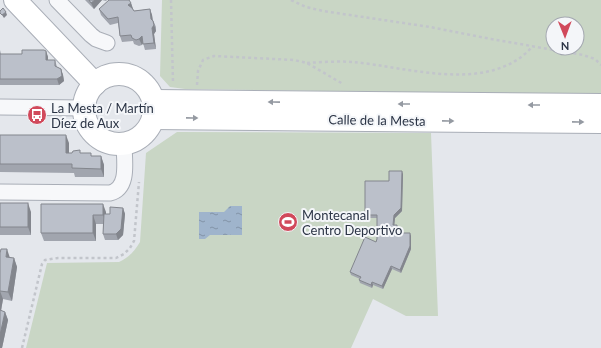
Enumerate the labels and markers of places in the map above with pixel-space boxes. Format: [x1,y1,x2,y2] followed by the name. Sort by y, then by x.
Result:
[51,100,154,131] place label: La Mesta / Martín Díez de Aux
[26,104,48,126] bus stop icon: La Mesta / Martín Díez de Aux
[302,207,402,238] place label: Montecanal Centro Deportivo
[277,211,299,233] sports icon: Montecanal Centro Deportivo

